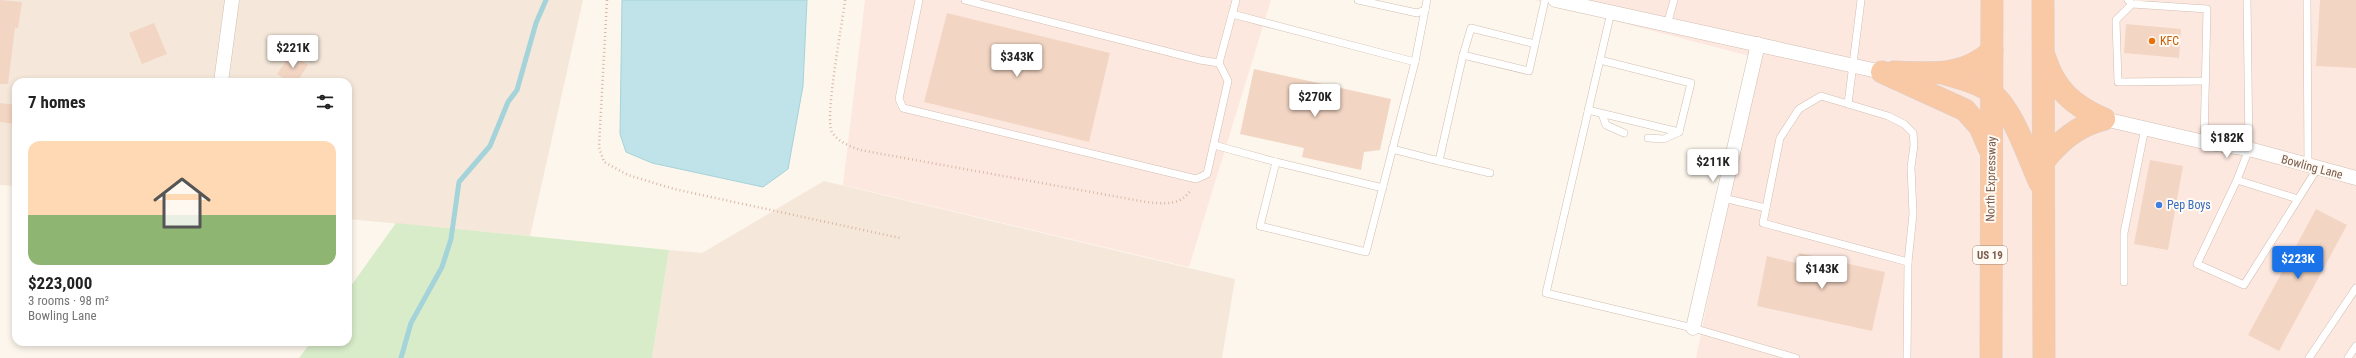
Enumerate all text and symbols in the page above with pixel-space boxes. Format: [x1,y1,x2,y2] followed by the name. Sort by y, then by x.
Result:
[2160,34,2179,48] place label: KFC
[265,35,321,69] pin: $221K
[2147,36,2157,46] marker: KFC
[276,40,310,55] text: $221K
[989,44,1045,78] pin: $343K
[1000,49,1034,64] text: $343K
[1287,84,1343,118] pin: $270K
[1298,89,1332,104] text: $270K
[314,91,336,113] icon: filters
[28,92,86,112] text: 7 homes
[2199,125,2255,159] pin: $182K
[2210,130,2244,145] text: $182K
[1983,136,1999,222] street label: North Expressway
[1685,149,1741,183] pin: $211K
[2280,152,2345,182] street label: Bowling Lane
[1696,154,1730,169] text: $211K
[146,167,218,239] icon: home
[2167,198,2211,212] place label: Pep Boys
[2154,200,2164,210] marker: Pep Boys
[1973,246,2007,264] road number: US 19
[2270,246,2326,280] pin: $223K
[2281,251,2315,266] text: $223K
[1794,256,1850,290] pin: $143K
[1805,261,1839,276] text: $143K
[28,273,92,293] text: $223,000
[28,293,109,308] text: 3 rooms · 98 m²
[28,308,97,323] text: Bowling Lane

